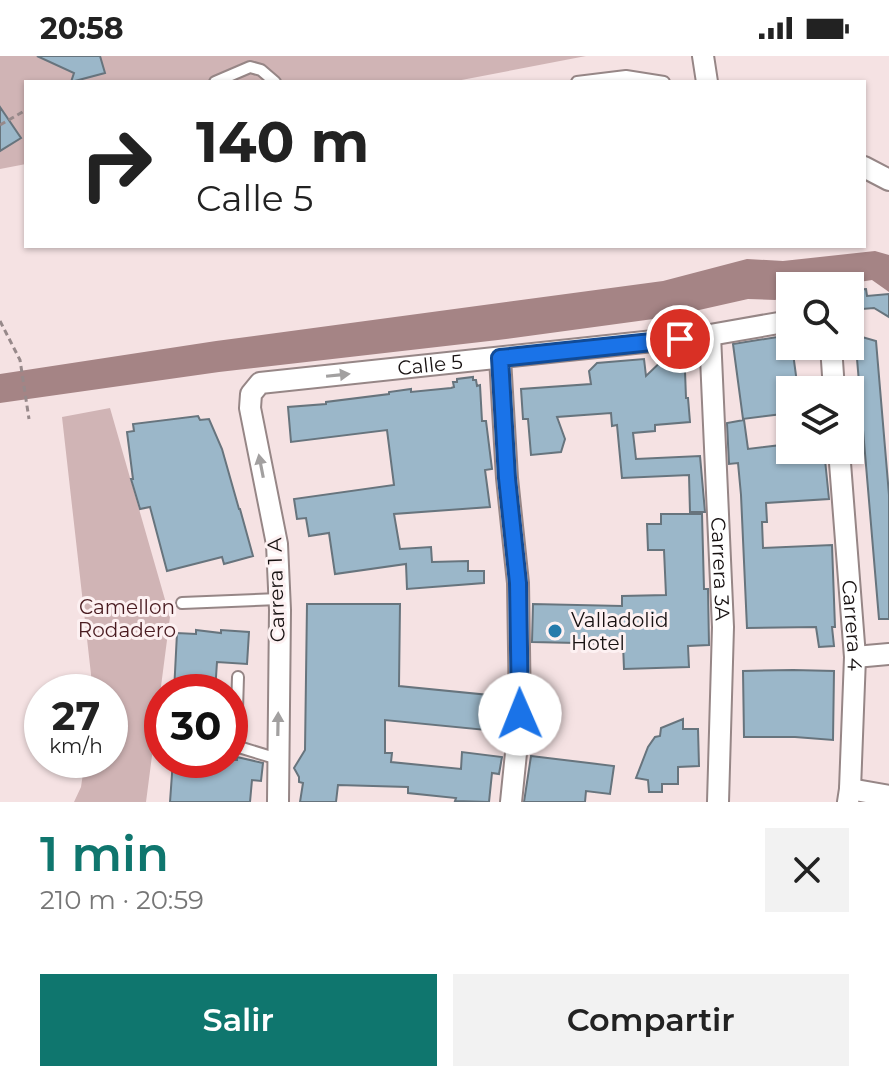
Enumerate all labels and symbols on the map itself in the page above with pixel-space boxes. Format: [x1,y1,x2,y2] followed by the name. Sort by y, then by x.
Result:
[646,305,714,373] pin
[396,349,464,380] street label: Calle 5
[325,369,350,382] one-way arrow
[255,453,267,478] one-way arrow
[706,517,735,622] street label: Carrera 3A
[262,537,290,643] street label: Carrera 1 A
[837,579,867,671] street label: Carrera 4
[78,595,176,642] park label: Camellon Rodadero
[571,608,669,655] place label: Valladolid Hotel
[546,622,564,640] marker: Valladolid Hotel
[478,672,562,756] position arrow
[144,674,248,778] speed limit sign: 30
[272,711,285,736] one-way arrow

